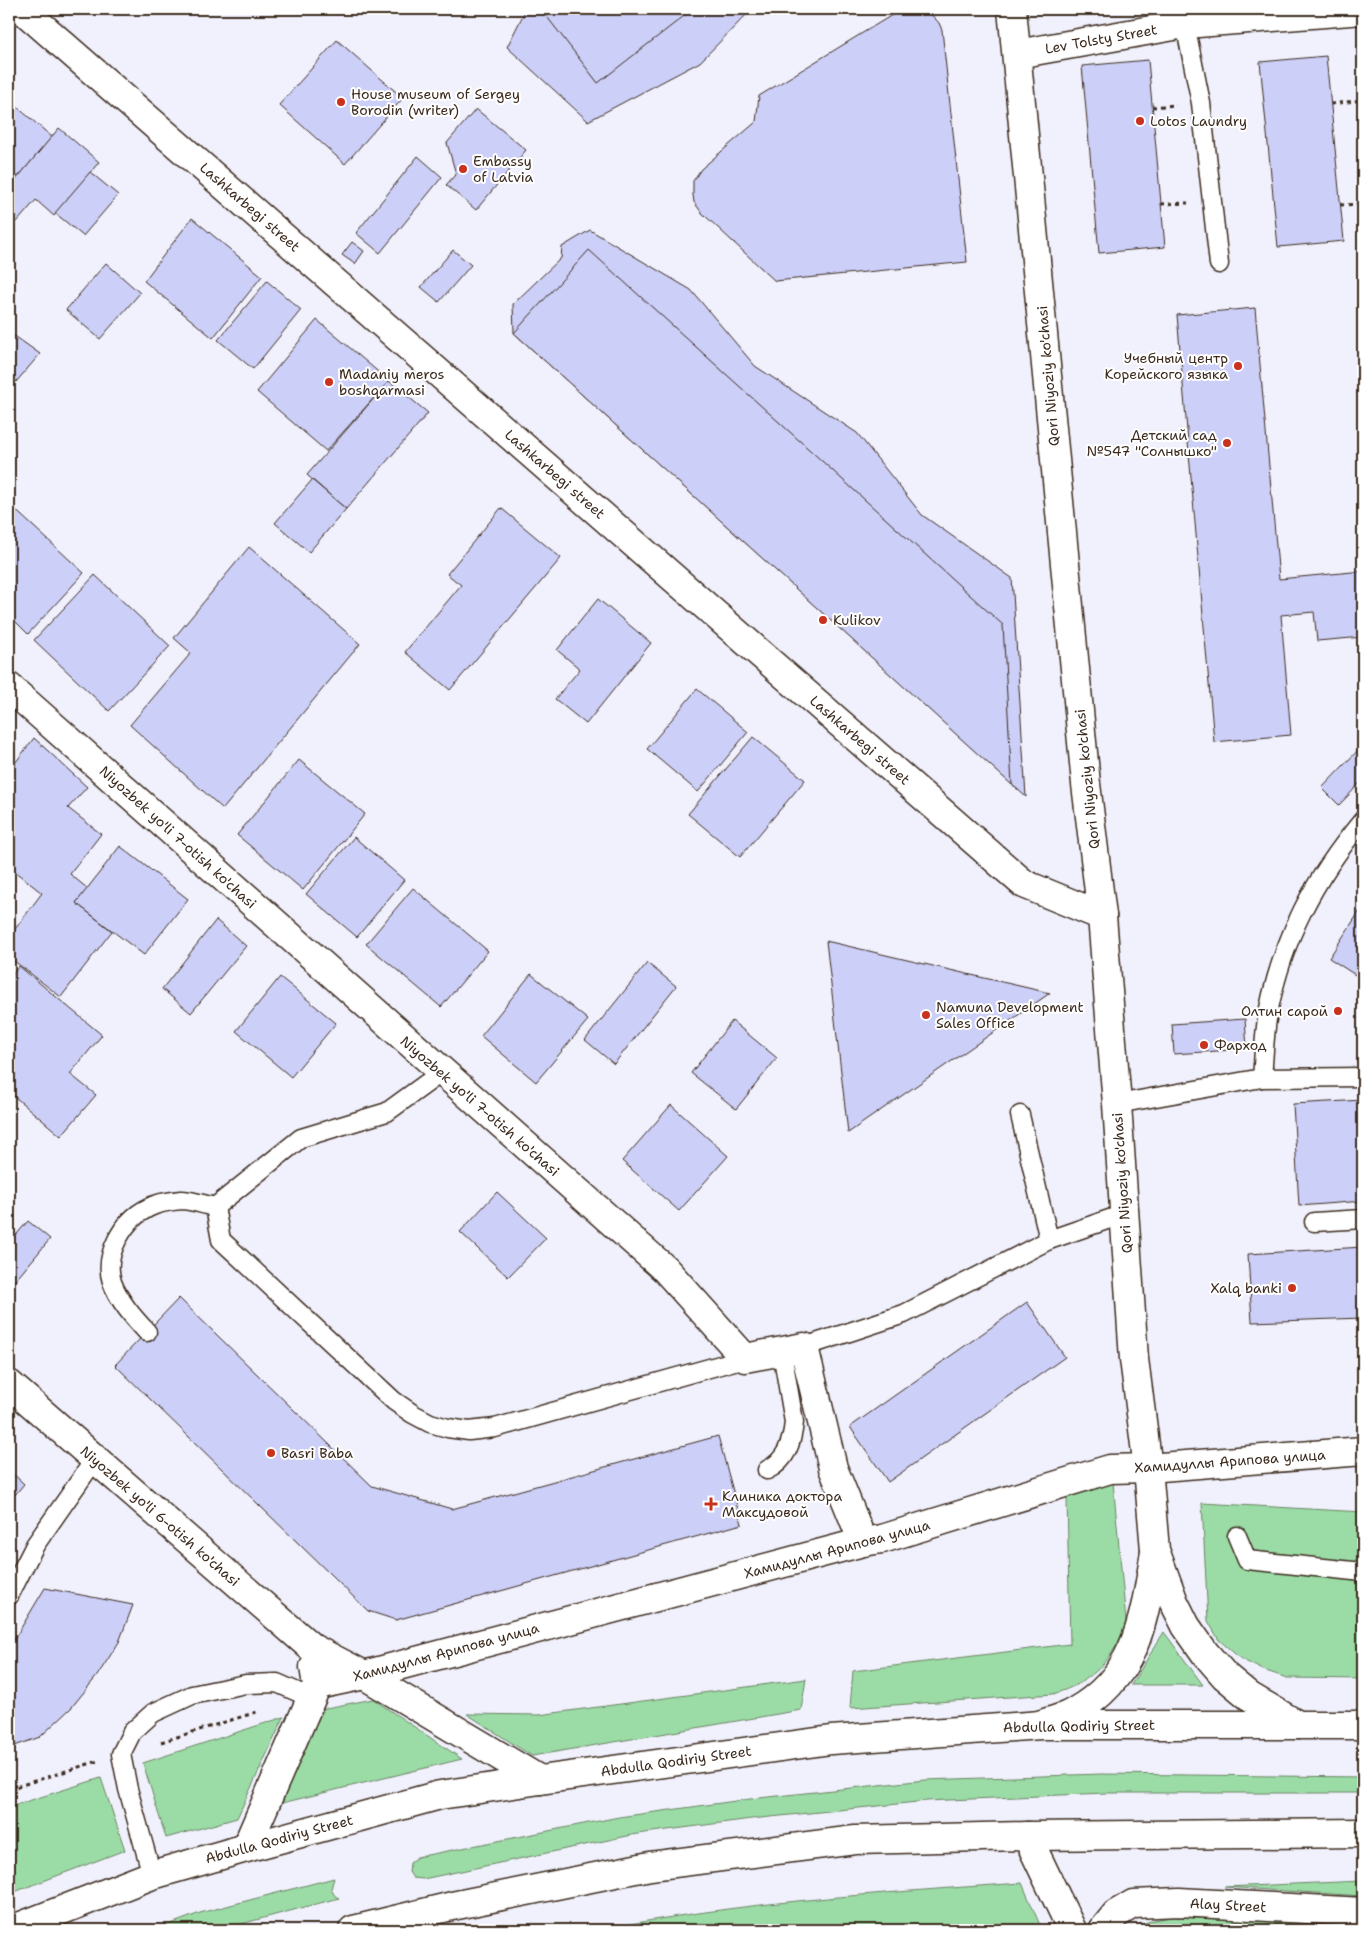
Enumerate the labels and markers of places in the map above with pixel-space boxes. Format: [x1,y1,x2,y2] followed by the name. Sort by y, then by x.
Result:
[351,85,520,119] place label: House museum of Sergey Borodin (writer)
[335,96,347,108] marker: House museum of Sergey Borodin (writer)
[1150,112,1247,130] place label: Lotos Laundry
[1134,115,1146,127] marker: Lotos Laundry
[473,152,534,186] place label: Embassy of Latvia
[457,163,469,175] marker: Embassy of Latvia
[1105,349,1228,383] place label: Учебный центр Корейского языка
[1232,360,1244,372] marker: Учебный центр Корейского языка
[339,365,445,399] place label: Madaniy meros boshqarmasi
[323,376,335,388] marker: Madaniy meros boshqarmasi
[1086,426,1217,460] place label: Детский сад №547 "Солнышко"
[1221,437,1233,449] marker: Детский сад №547 "Солнышко"
[833,611,881,629] place label: Kulikov
[817,614,829,626] marker: Kulikov
[936,998,1084,1032] place label: Namuna Development Sales Office
[1241,1002,1328,1020] place label: Олтин сарой
[1332,1005,1344,1017] marker: Олтин сарой
[920,1009,932,1021] marker: Namuna Development Sales Office
[1214,1036,1267,1054] place label: Фарход
[1198,1039,1210,1051] marker: Фарход
[1210,1279,1282,1297] place label: Xalq banki
[1286,1282,1298,1294] marker: Xalq banki
[281,1444,353,1462] place label: Basri Baba
[265,1447,277,1459] marker: Basri Baba
[722,1487,842,1521] place label: Клиника доктора Максудовой
[704,1497,718,1511] marker: Клиника доктора Максудовой

